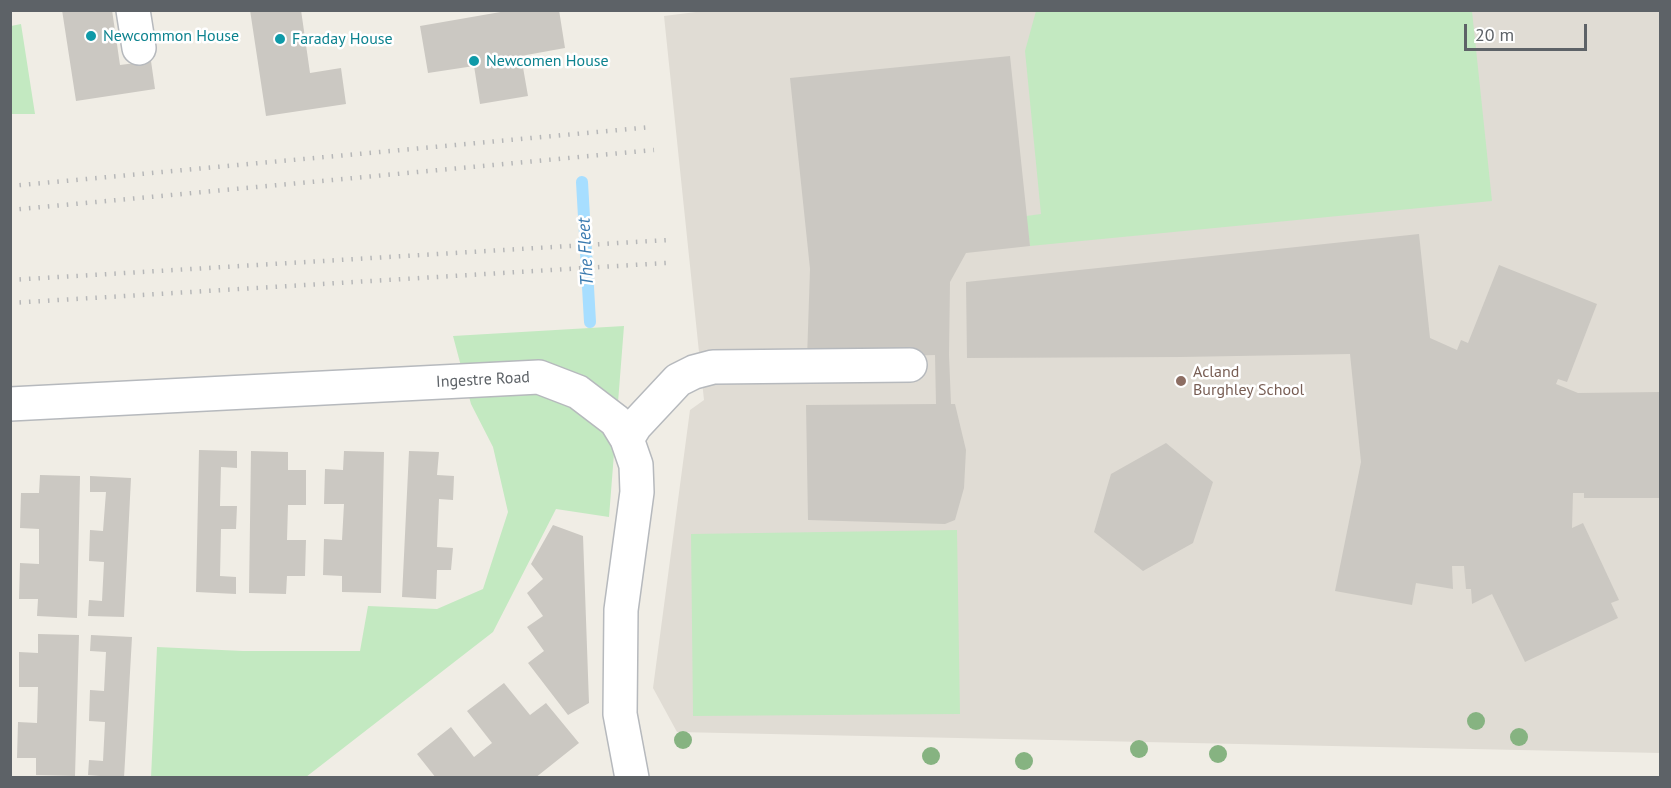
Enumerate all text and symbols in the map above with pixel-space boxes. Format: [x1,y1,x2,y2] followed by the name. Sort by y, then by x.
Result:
[1467,12,1590,50] scale bar
[1475,23,1514,46] text: 20 m
[103,26,239,46] place label: Newcommon House
[84,29,98,43] marker: Newcommon House
[292,29,393,49] place label: Faraday House
[273,32,287,46] marker: Faraday House
[486,51,609,71] place label: Newcomen House
[467,54,481,68] marker: Newcomen House
[573,217,599,287] water label: The Fleet
[1193,362,1304,400] place label: Acland Burghley School
[436,368,530,392] street label: Ingestre Road
[1174,374,1188,388] marker: Acland Burghley School

